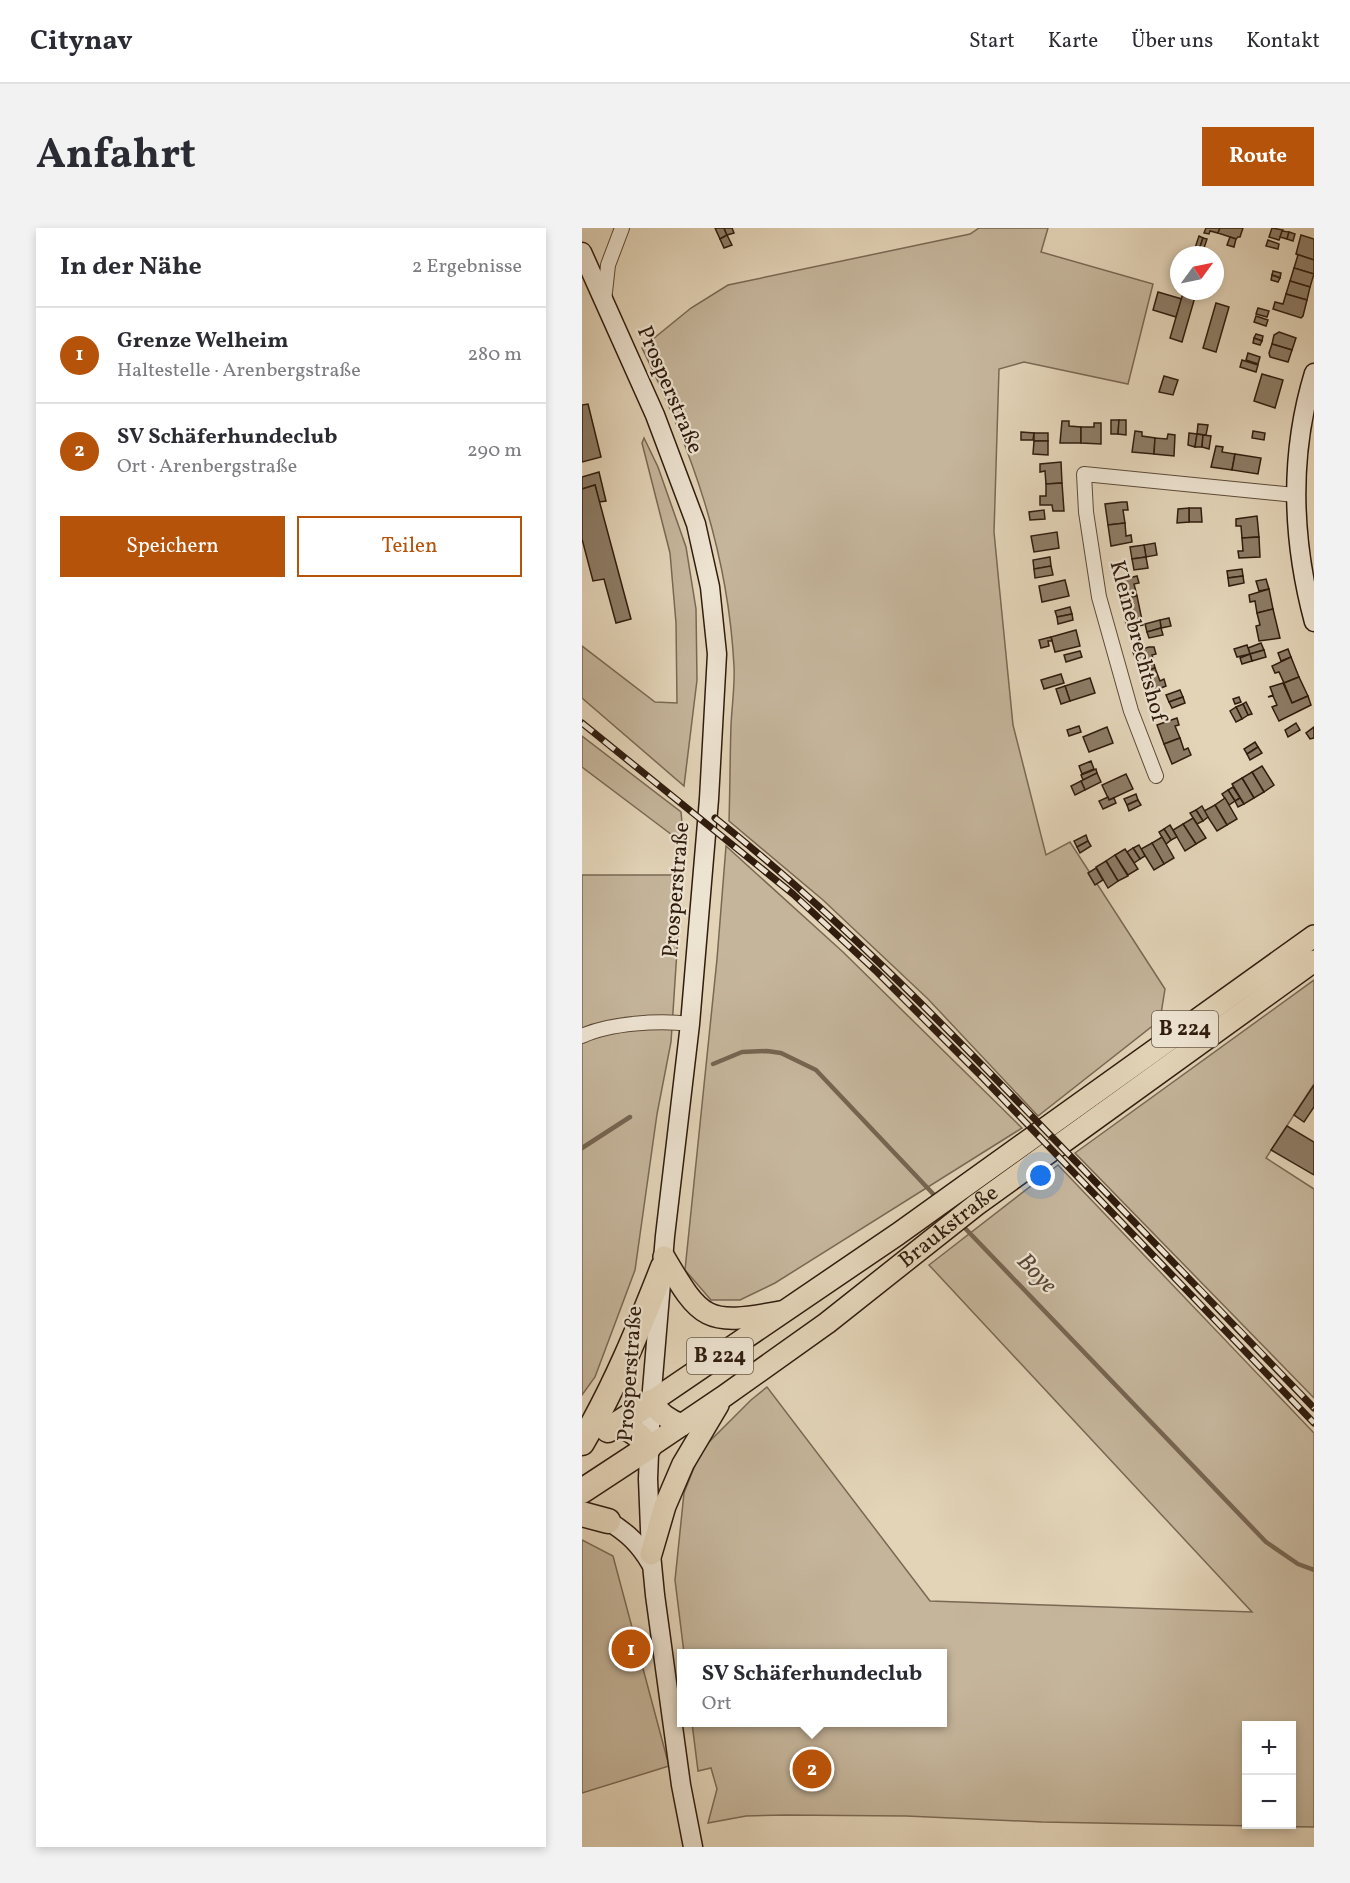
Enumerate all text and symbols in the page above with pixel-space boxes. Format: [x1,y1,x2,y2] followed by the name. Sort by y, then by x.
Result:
[30,22,133,61] text: Citynav
[969,27,1015,56] text: Start
[1048,27,1098,56] text: Karte
[1131,27,1213,56] text: Über uns
[1246,27,1320,56] text: Kontakt
[36,127,196,186] text: Anfahrt
[1202,127,1314,186] button: Route
[1170,246,1224,300] north arrow
[60,249,202,285] text: In der Nähe
[412,253,522,281] text: 2 Ergebnisse
[628,321,710,459] street label: Prosperstraße
[117,326,289,357] text: Grenze Welheim
[75,341,84,369] text: 1
[467,341,522,369] text: 280 m
[117,357,361,385] text: Haltestelle · Arenbergstraße
[117,422,337,453] text: SV Schäferhundeclub
[74,437,85,465] text: 2
[467,437,522,465] text: 290 m
[117,453,297,481] text: Ort · Arenbergstraße
[60,516,285,577] button: Speichern
[297,516,522,577] button: Teilen
[1101,557,1174,727] street label: Kleinebrechtshof
[656,821,698,959] street label: Prosperstraße
[1152,1011,1218,1047] road number: B 224
[1026,1161,1055,1190] your location
[892,1178,1005,1276] street label: Braukstraße
[1008,1246,1064,1302] water label: Boye
[611,1305,651,1443] street label: Prosperstraße
[687,1338,753,1374] road number: B 224
[611,1626,650,1672] pin: 1
[677,1649,947,1727] popup
[702,1659,922,1690] text: SV Schäferhundeclub
[702,1690,732,1718] text: Ort
[1242,1721,1296,1829] map controls
[1242,1721,1296,1775] button: +
[792,1746,832,1792] pin: 2
[1242,1775,1296,1829] button: −

